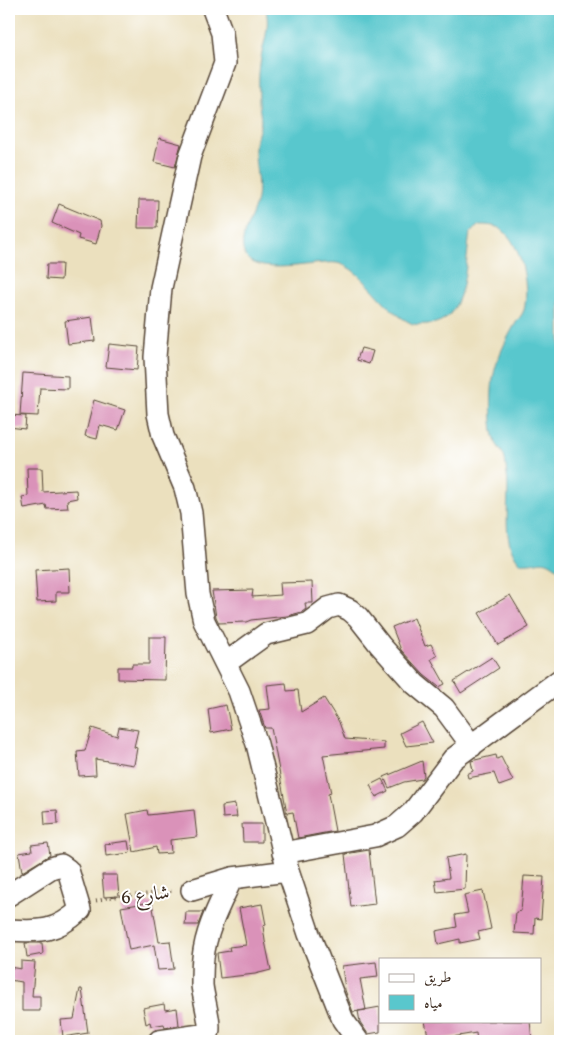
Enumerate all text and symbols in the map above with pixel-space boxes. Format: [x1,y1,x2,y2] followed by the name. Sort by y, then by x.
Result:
[119,877,171,914] street label: شارع 6
[379,958,542,1022] legend
[424,966,451,987] text: طريق
[424,992,442,1013] text: مياه

